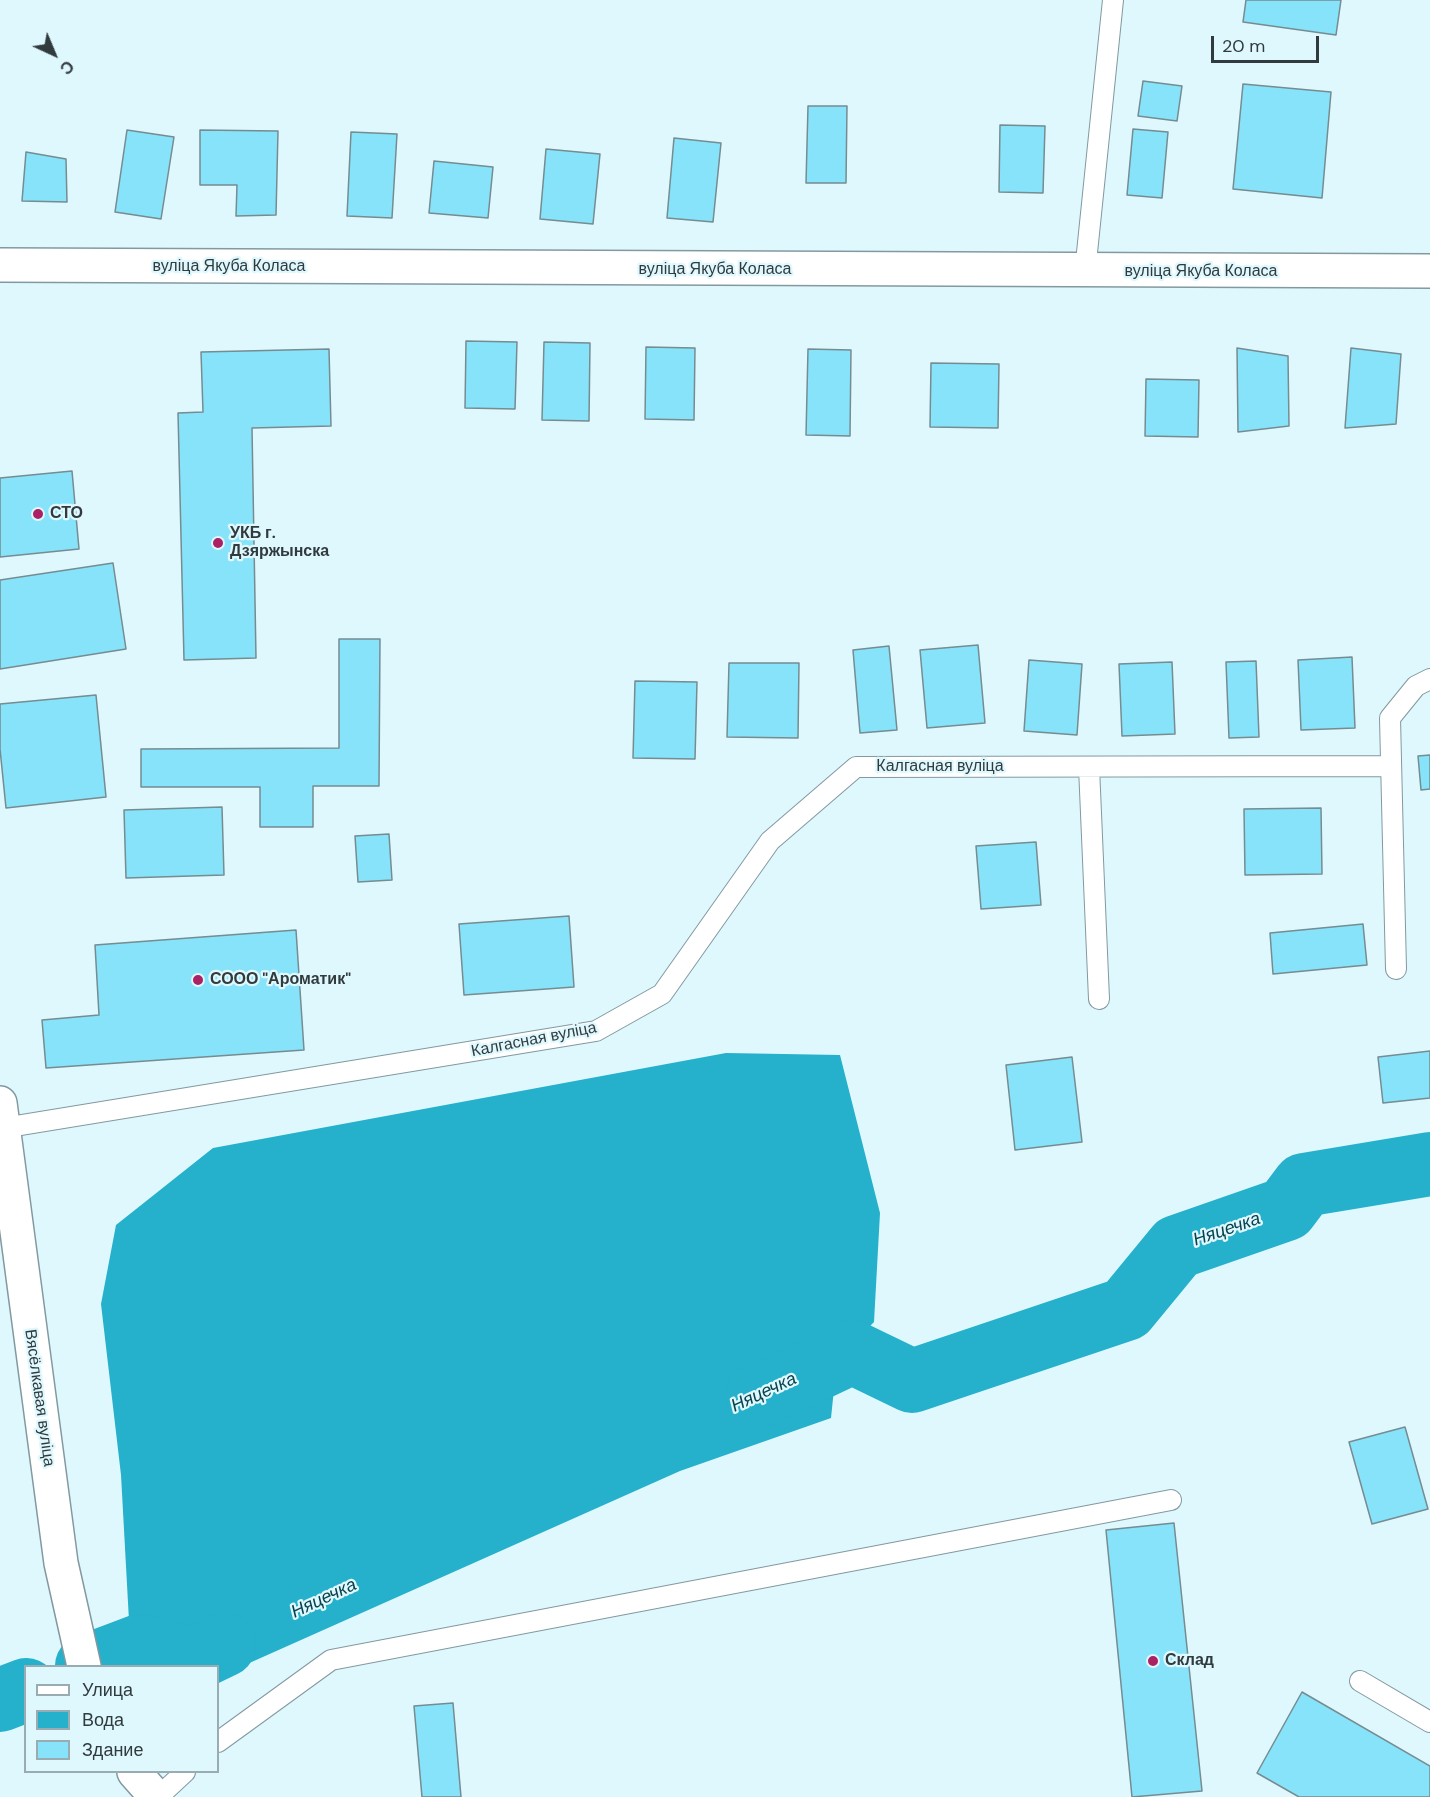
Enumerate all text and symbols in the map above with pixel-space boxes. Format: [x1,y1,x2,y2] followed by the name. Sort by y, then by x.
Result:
[24,24,84,84] north arrow
[1214,24,1322,62] scale bar
[1222,34,1265,58] text: 20 m
[55,56,78,79] text: С
[153,257,305,277] street label: вуліца Якуба Коласа
[639,260,791,280] street label: вуліца Якуба Коласа
[1125,262,1277,282] street label: вуліца Якуба Коласа
[50,504,83,524] place label: СТО
[31,507,45,521] marker: СТО
[230,524,329,562] place label: УКБ г. Дзяржынска
[211,536,225,550] marker: УКБ г. Дзяржынска
[876,757,1004,777] street label: Калгасная вуліца
[210,970,351,990] place label: СООО "Ароматик"
[191,973,205,987] marker: СООО "Ароматик"
[470,1018,598,1062] street label: Калгасная вуліца
[1191,1208,1263,1252] water label: Няцечка
[20,1328,58,1468] street label: Вясёлкавая вуліца
[728,1368,800,1418] water label: Няцечка
[288,1574,360,1624] water label: Няцечка
[1165,1651,1214,1671] place label: Склад
[1146,1654,1160,1668] marker: Склад
[24,1665,219,1773] legend
[82,1678,133,1702] text: Улица
[82,1708,124,1732] text: Вода
[82,1738,143,1762] text: Здание

